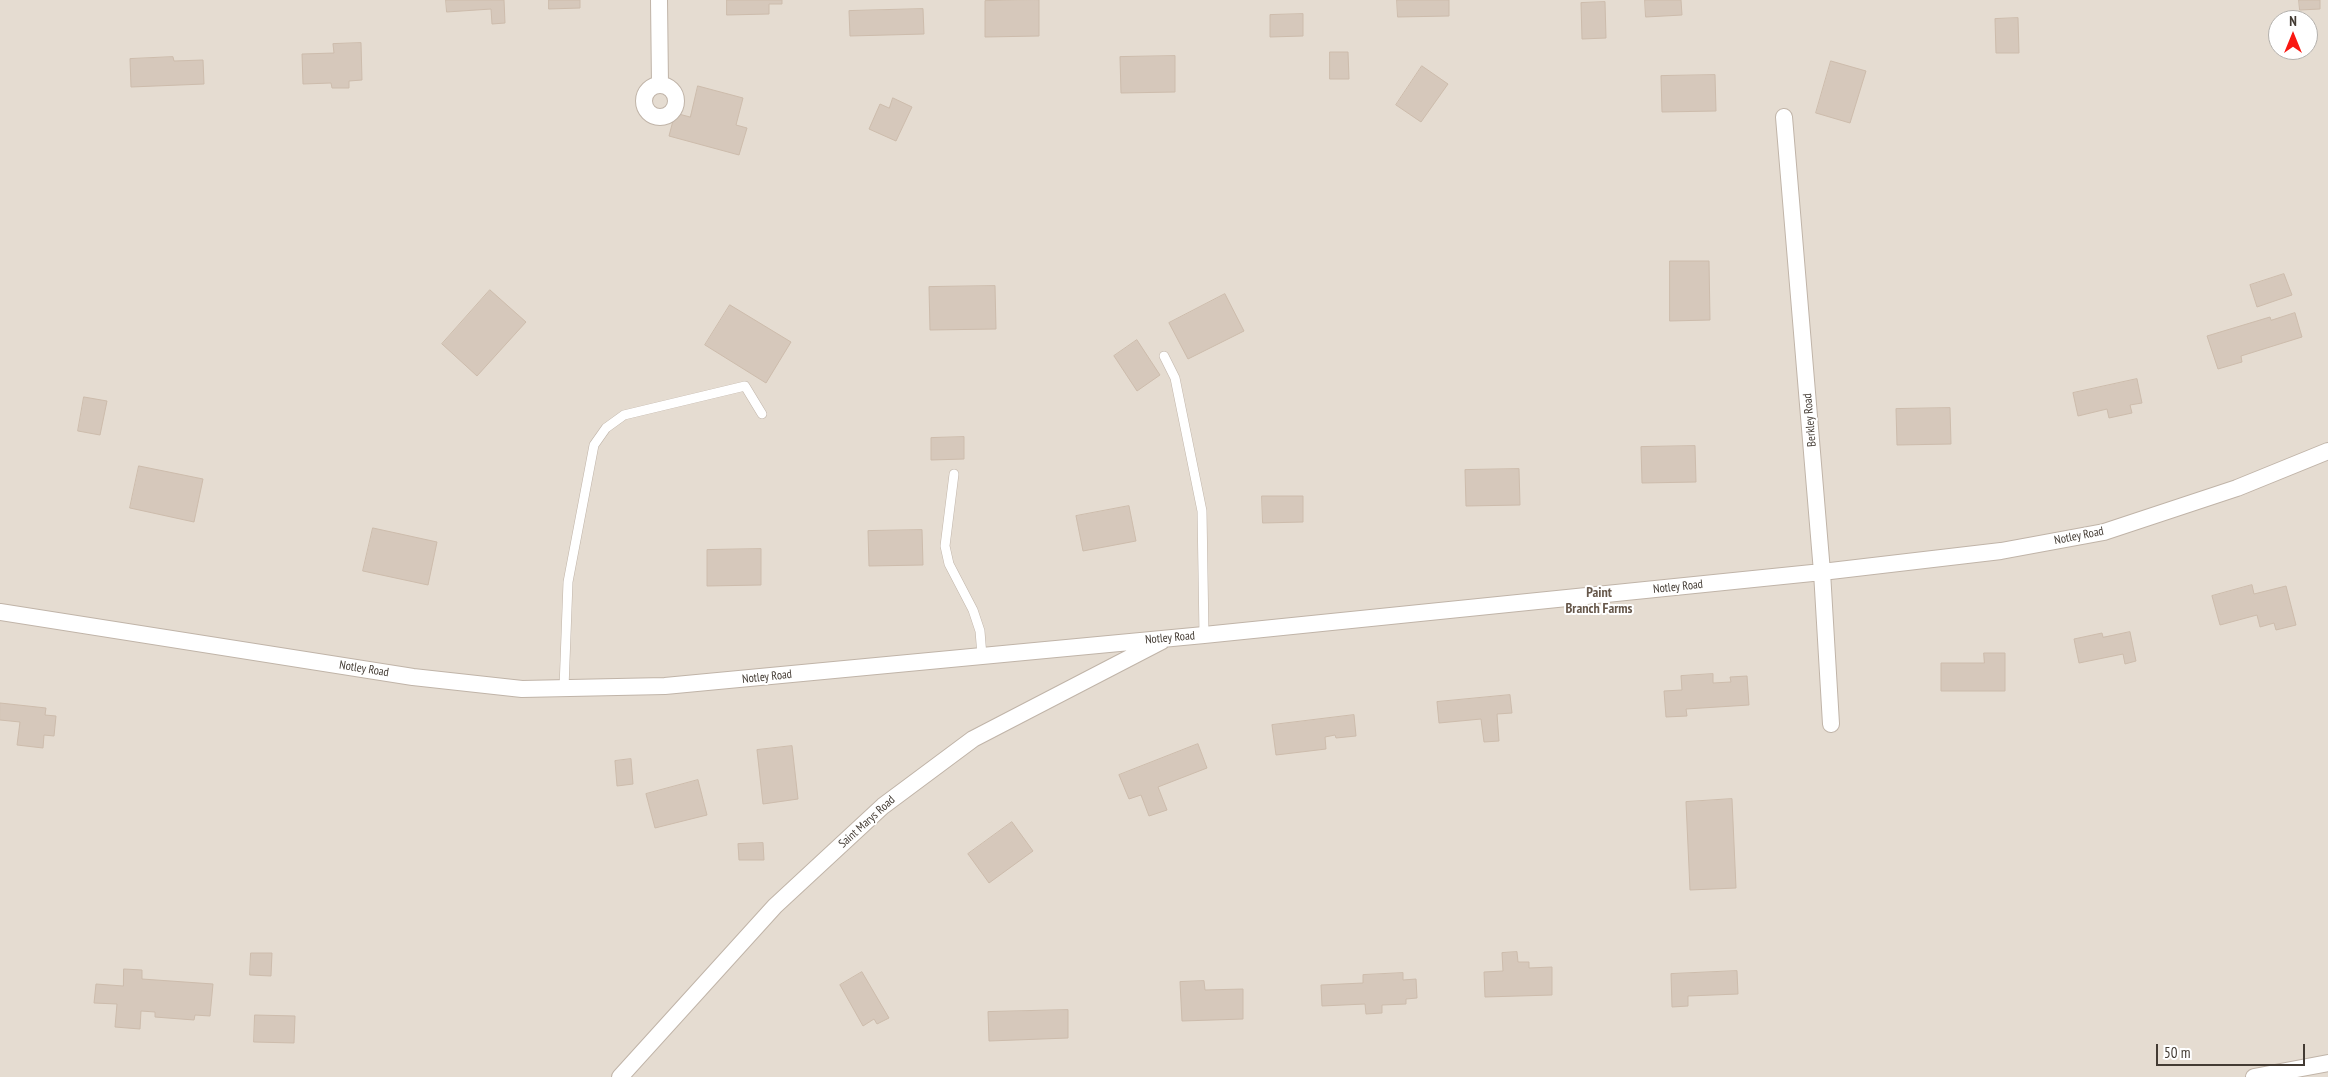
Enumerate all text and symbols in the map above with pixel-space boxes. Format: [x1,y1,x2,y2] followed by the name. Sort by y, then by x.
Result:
[2268,10,2318,60] north arrow
[2289,12,2297,30] text: N
[1800,393,1820,447] street label: Berkley Road
[2053,524,2105,548] street label: Notley Road
[1652,577,1704,597] street label: Notley Road
[1565,585,1633,618] district label: Paint Branch Farms
[1144,629,1196,647] street label: Notley Road
[338,658,390,680] street label: Notley Road
[741,667,793,687] street label: Notley Road
[836,793,898,851] street label: Saint Marys Road
[2158,1034,2307,1066] scale bar
[2164,1043,2190,1062] text: 50 m

